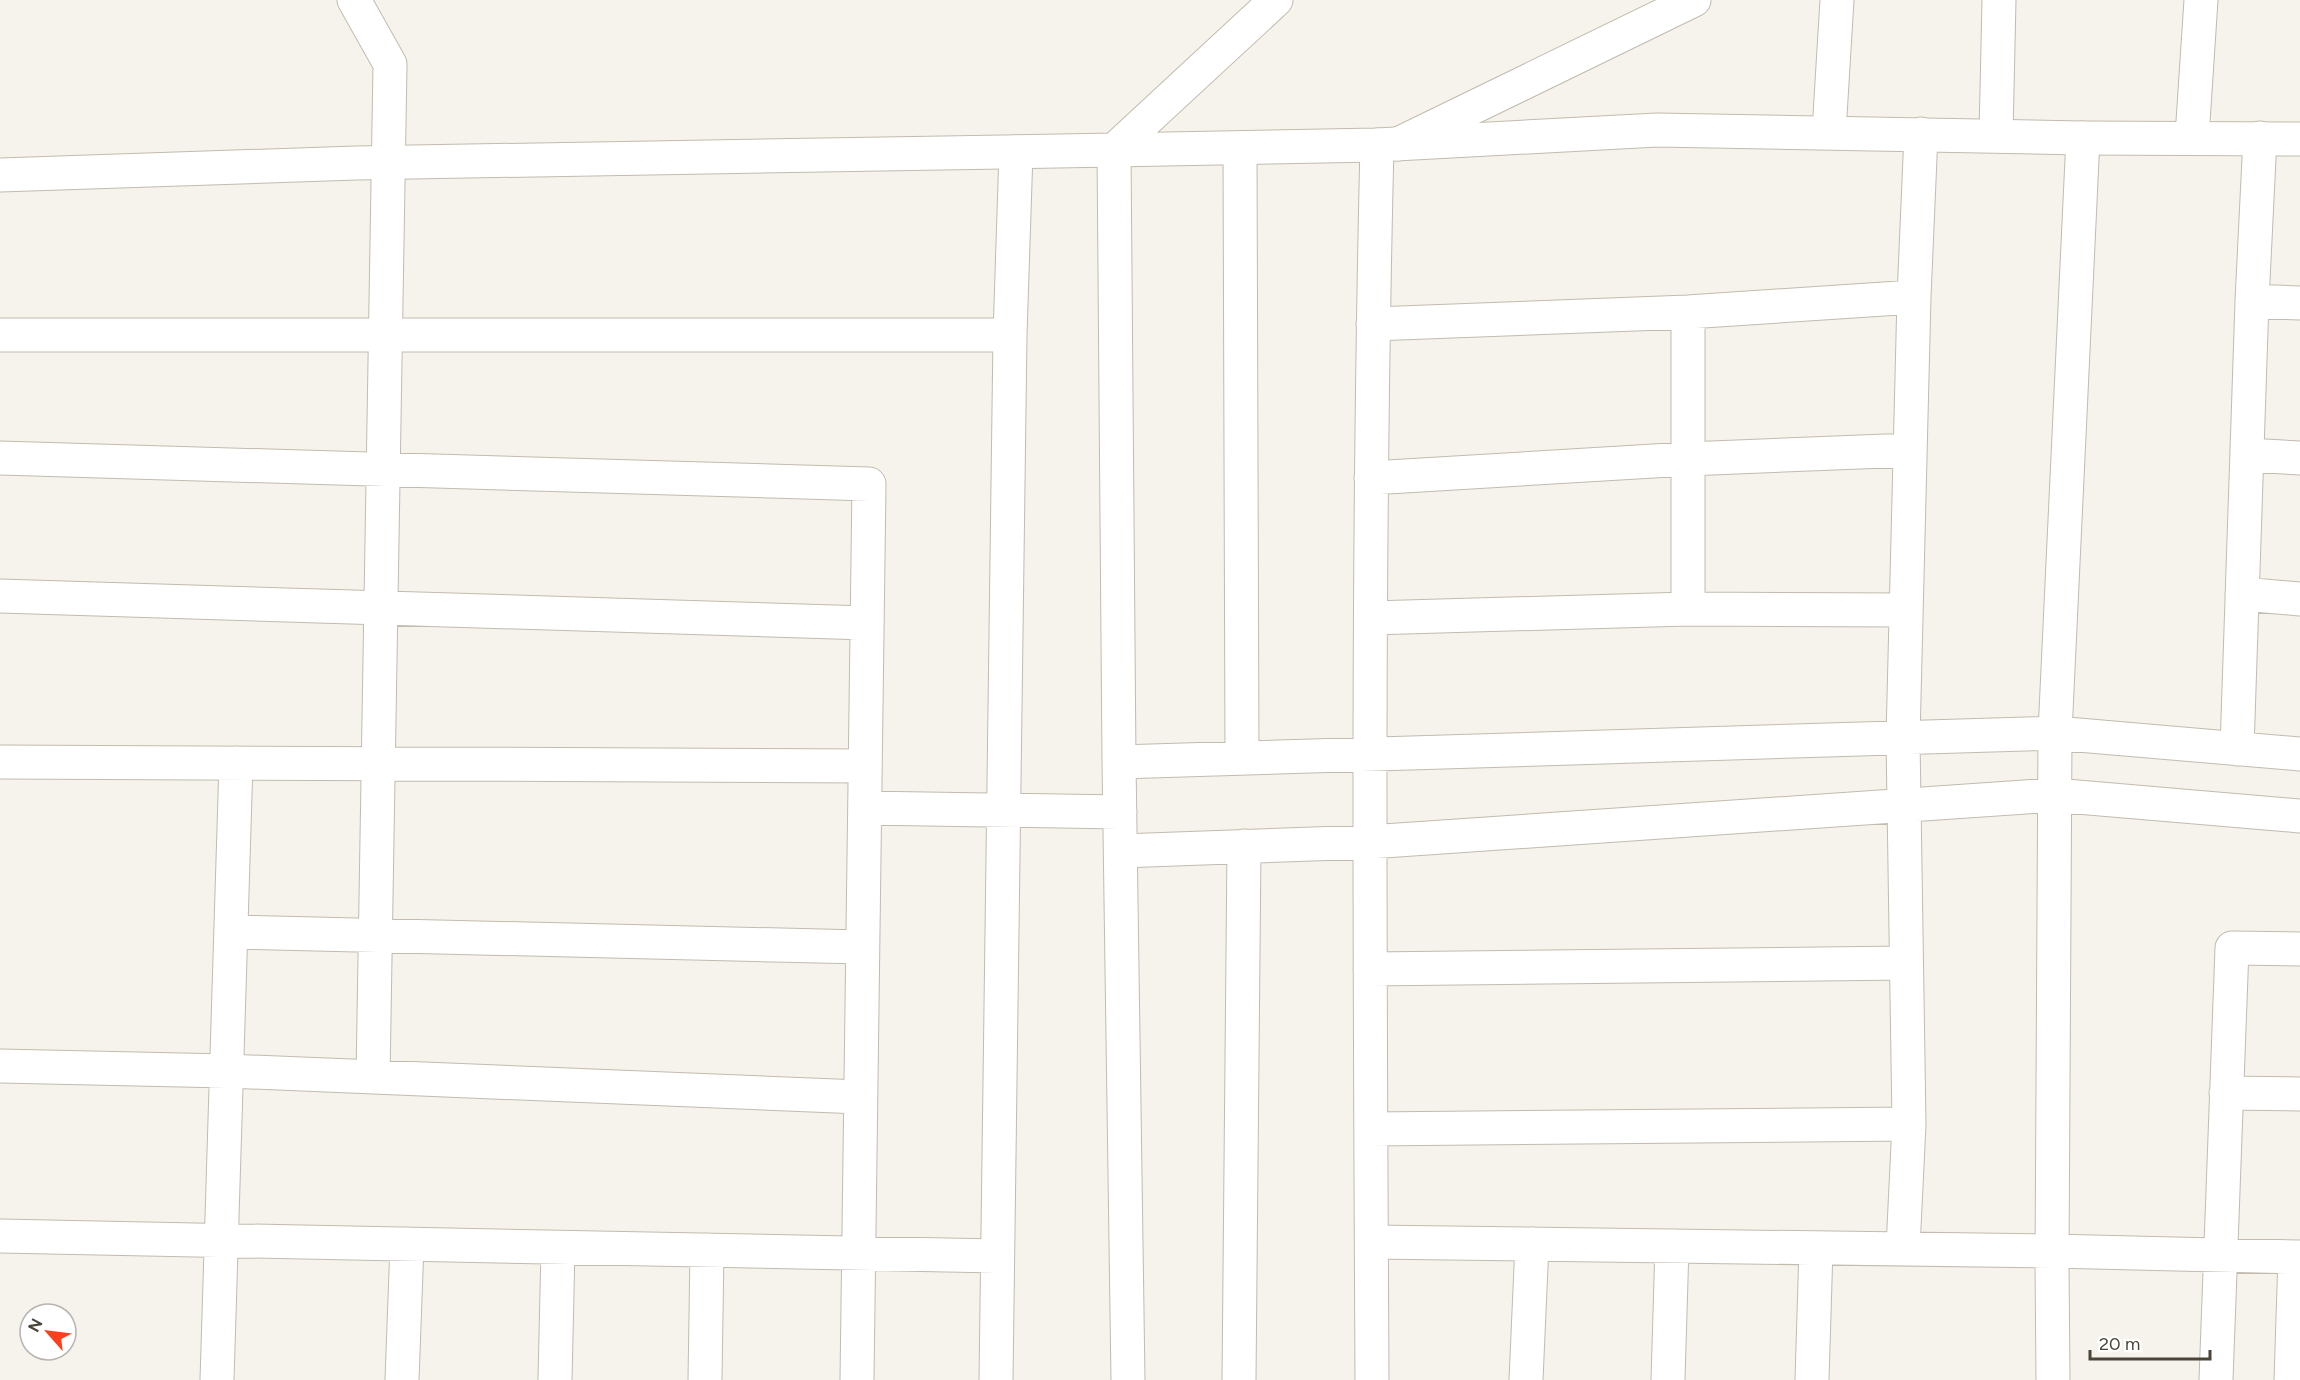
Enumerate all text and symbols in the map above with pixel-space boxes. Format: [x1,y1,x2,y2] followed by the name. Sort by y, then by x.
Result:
[18,1302,78,1362] north arrow
[24,1315,46,1335] text: N
[2090,1323,2210,1361] scale bar
[2099,1333,2140,1355] text: 20 m

